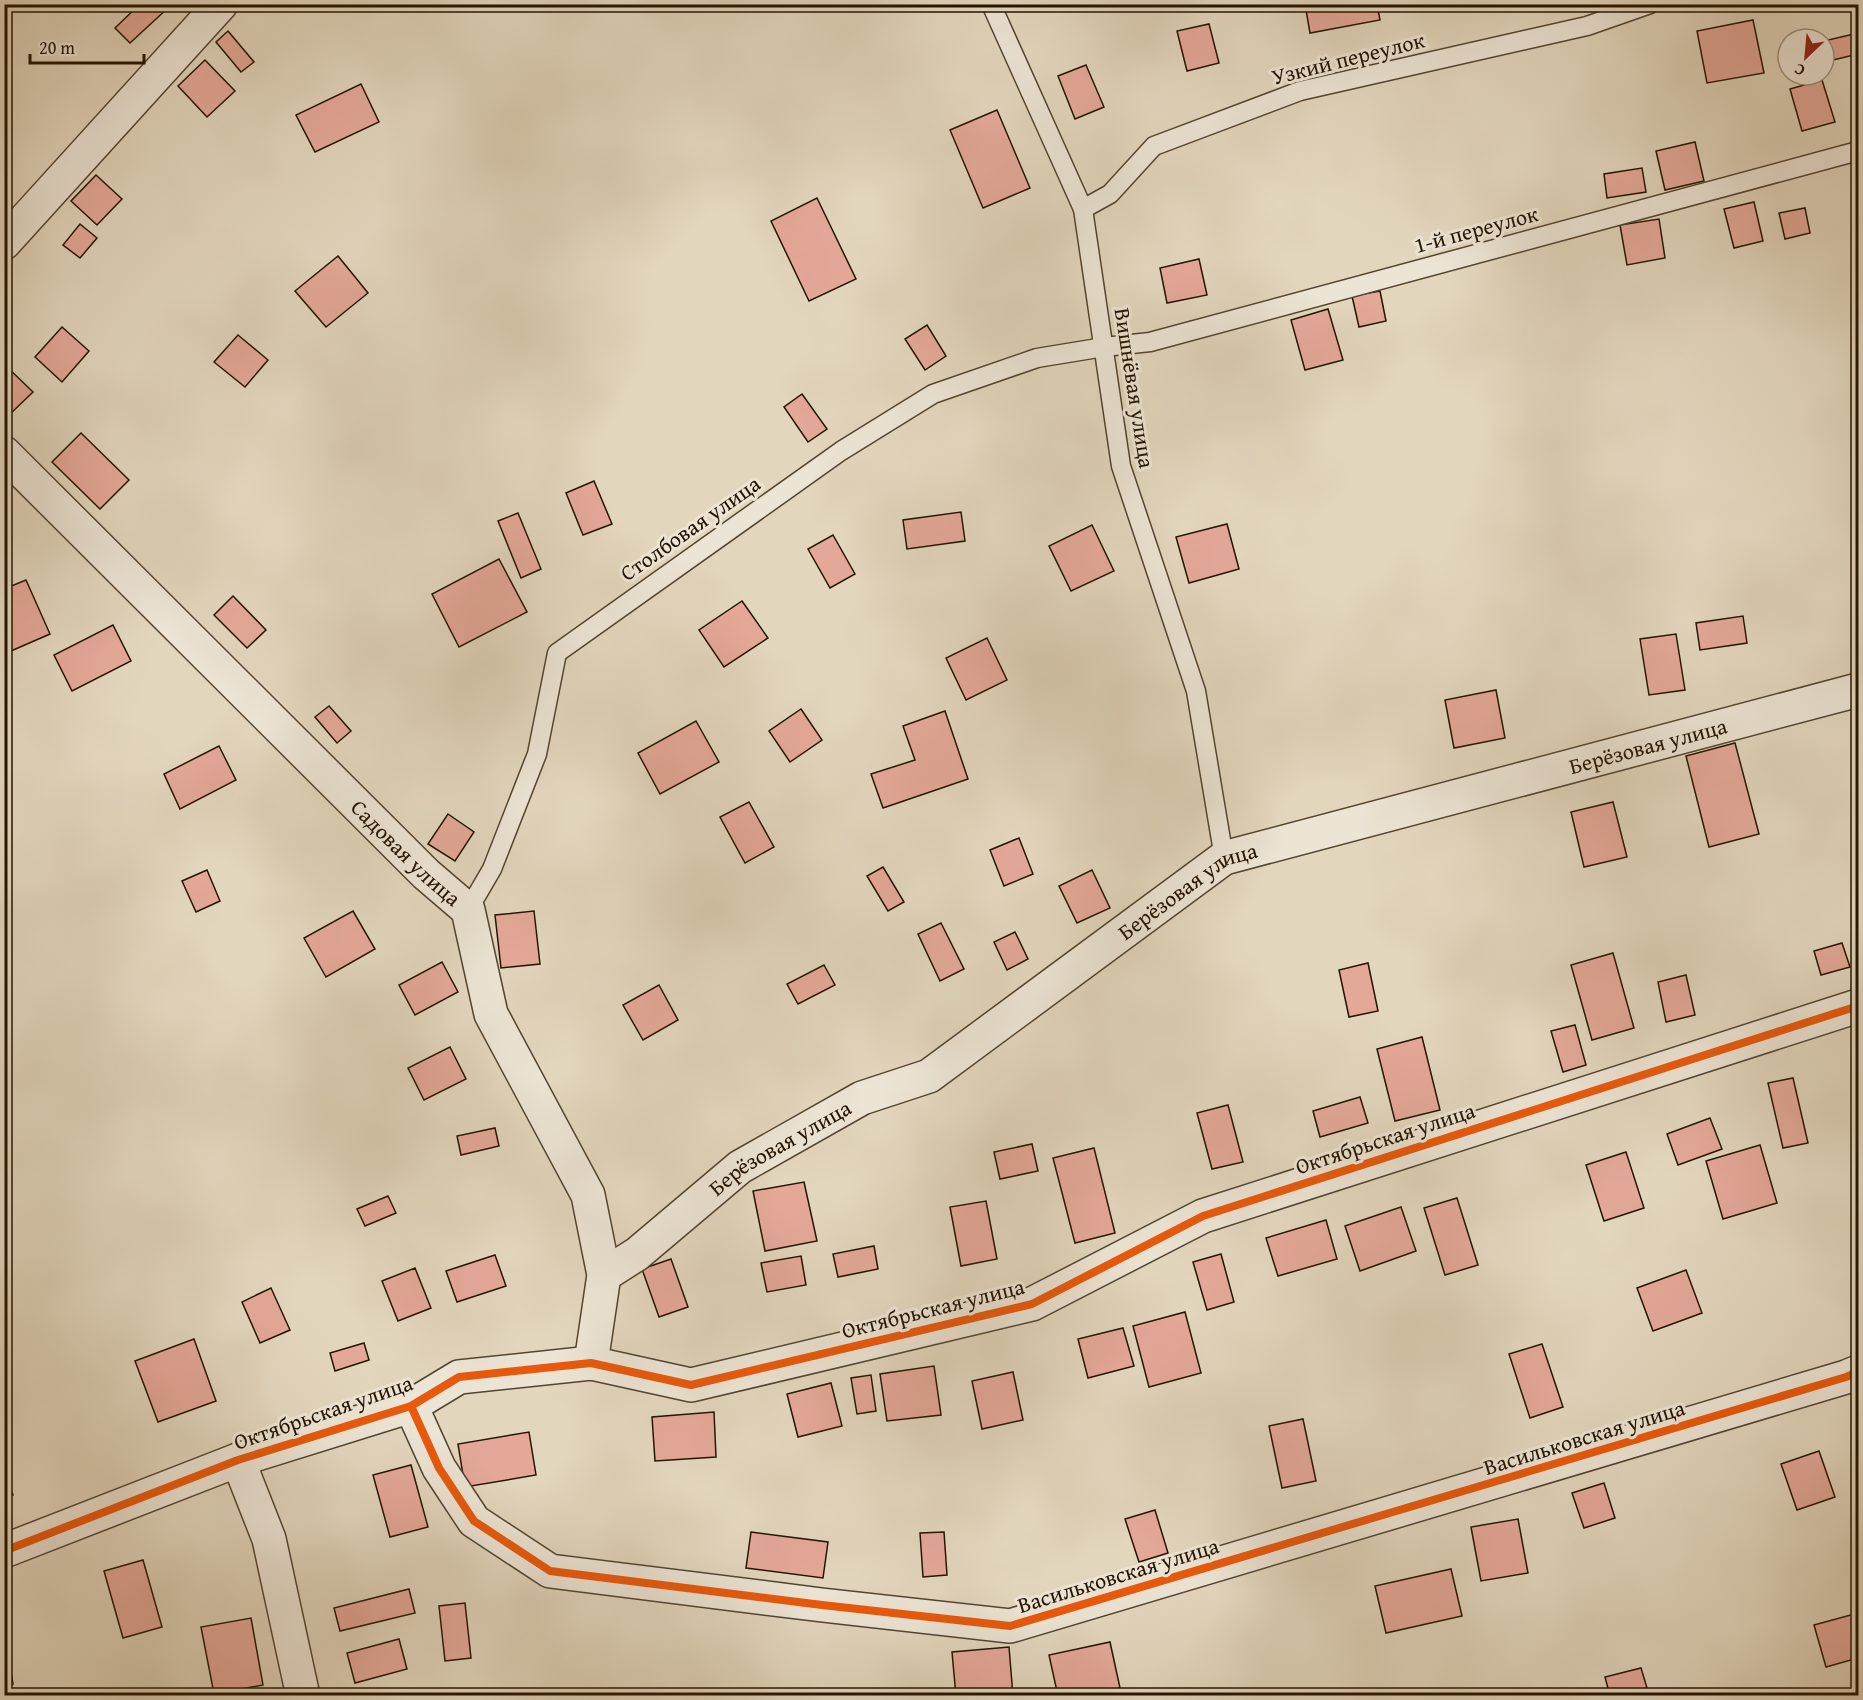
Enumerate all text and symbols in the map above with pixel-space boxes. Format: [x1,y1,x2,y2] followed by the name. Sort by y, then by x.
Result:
[1268,23,1428,92] street label: Узкий переулок
[30,27,144,65] scale bar
[1776,27,1836,87] north arrow
[39,34,75,61] text: 20 m
[1790,58,1809,83] text: С
[1410,197,1542,261] street label: 1-й переулок
[1107,306,1164,471] street label: Вишнёвая улица
[613,467,767,588] street label: Столбовая улица
[1565,709,1731,782] street label: Берёзовая улица
[344,792,469,914] street label: Садовая улица
[1111,834,1261,947] street label: Берёзовая улица
[701,1091,857,1203] street label: Берёзовая улица
[1291,1094,1479,1182] street label: Октябрьская улица
[838,1270,1028,1346] street label: Октябрьская улица
[229,1366,417,1458] street label: Октябрьская улица
[1479,1391,1689,1483] street label: Васильковская улица
[1013,1529,1223,1621] street label: Васильковская улица

